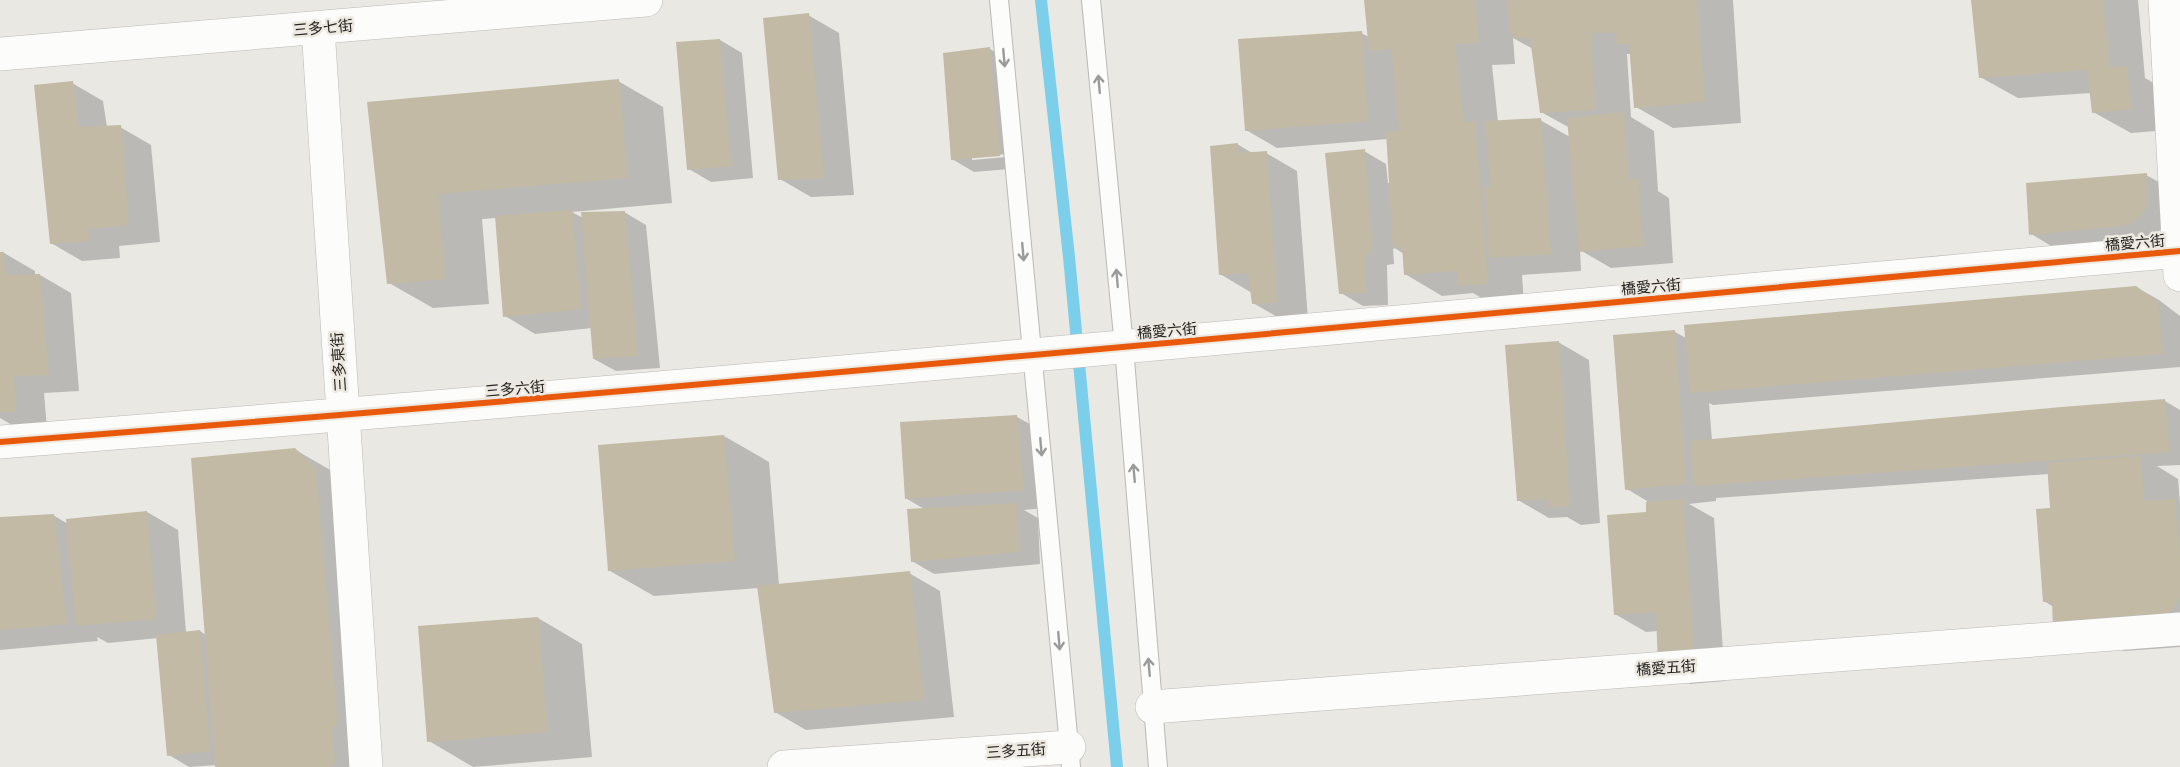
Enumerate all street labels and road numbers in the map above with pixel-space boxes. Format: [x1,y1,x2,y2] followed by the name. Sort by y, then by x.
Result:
[292,16,354,39] street label: 三多七街
[2104,231,2166,254] street label: 橋愛六街
[1620,275,1682,298] street label: 橋愛六街
[1136,319,1198,342] street label: 橋愛六街
[328,332,349,393] street label: 三多東街
[484,377,546,400] street label: 三多六街
[1635,657,1696,678] street label: 橋愛五街
[985,740,1046,761] street label: 三多五街

